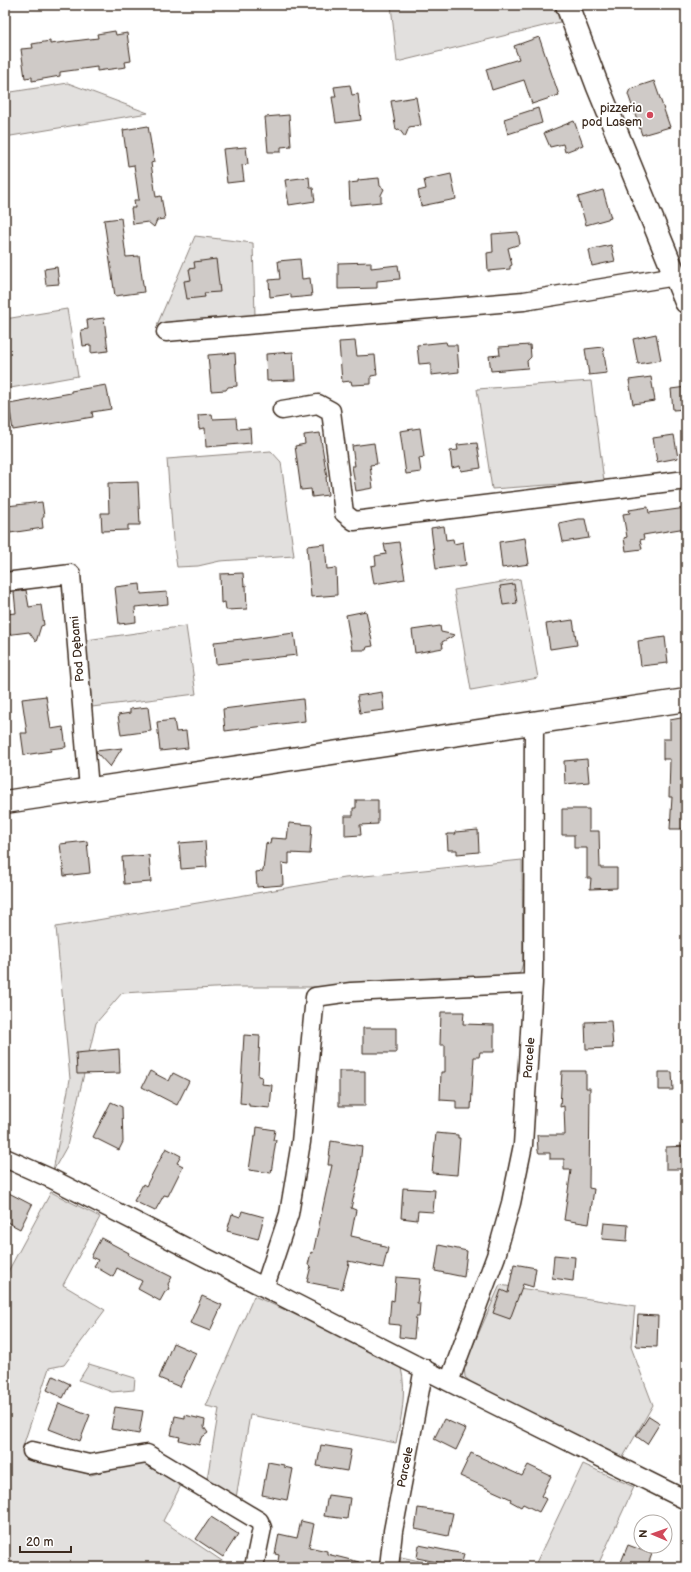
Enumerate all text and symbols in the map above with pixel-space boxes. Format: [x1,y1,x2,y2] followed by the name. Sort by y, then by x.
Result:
[582,101,642,130] place label: pizzeria pod Lasem
[645,110,655,120] marker: pizzeria pod Lasem
[67,615,88,682] street label: Pod Dębami
[521,1037,538,1079] street label: Parcele
[394,1445,417,1489] street label: Parcele
[633,1514,673,1554] north arrow
[20,1528,71,1554] scale bar
[637,1529,650,1538] text: N
[26,1535,53,1550] text: 20 m

